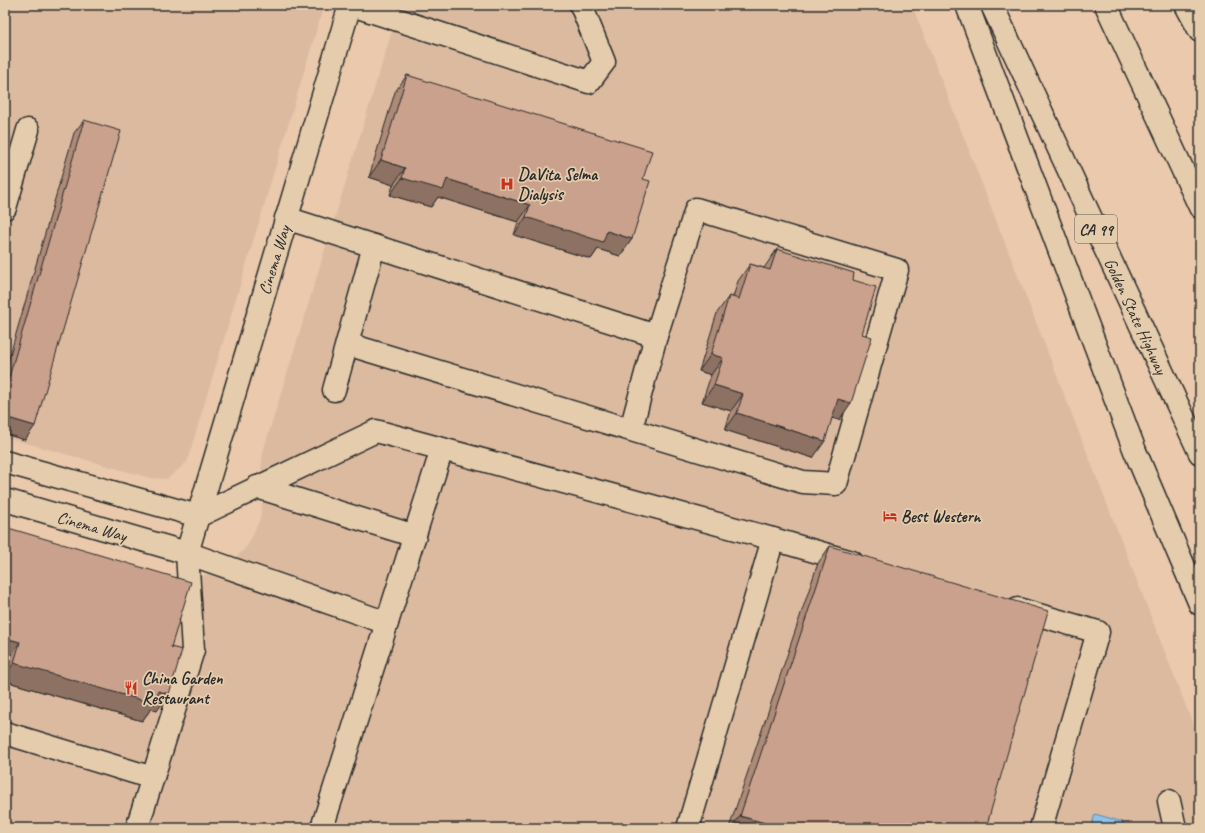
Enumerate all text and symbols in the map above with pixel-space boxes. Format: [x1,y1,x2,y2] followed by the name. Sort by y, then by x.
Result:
[518,164,599,205] place label: DaVita Selma Dialysis
[499,176,515,192] hospital icon: DaVita Selma Dialysis
[1075,215,1117,243] road number: CA 99
[254,222,295,297] street label: Cinema Way
[1099,255,1172,379] street label: Golden State Highway
[901,506,982,527] place label: Best Western
[55,507,130,547] street label: Cinema Way
[882,508,898,524] hotel icon: Best Western
[142,668,224,709] place label: China Garden Restaurant
[123,680,139,696] restaurant icon: China Garden Restaurant

